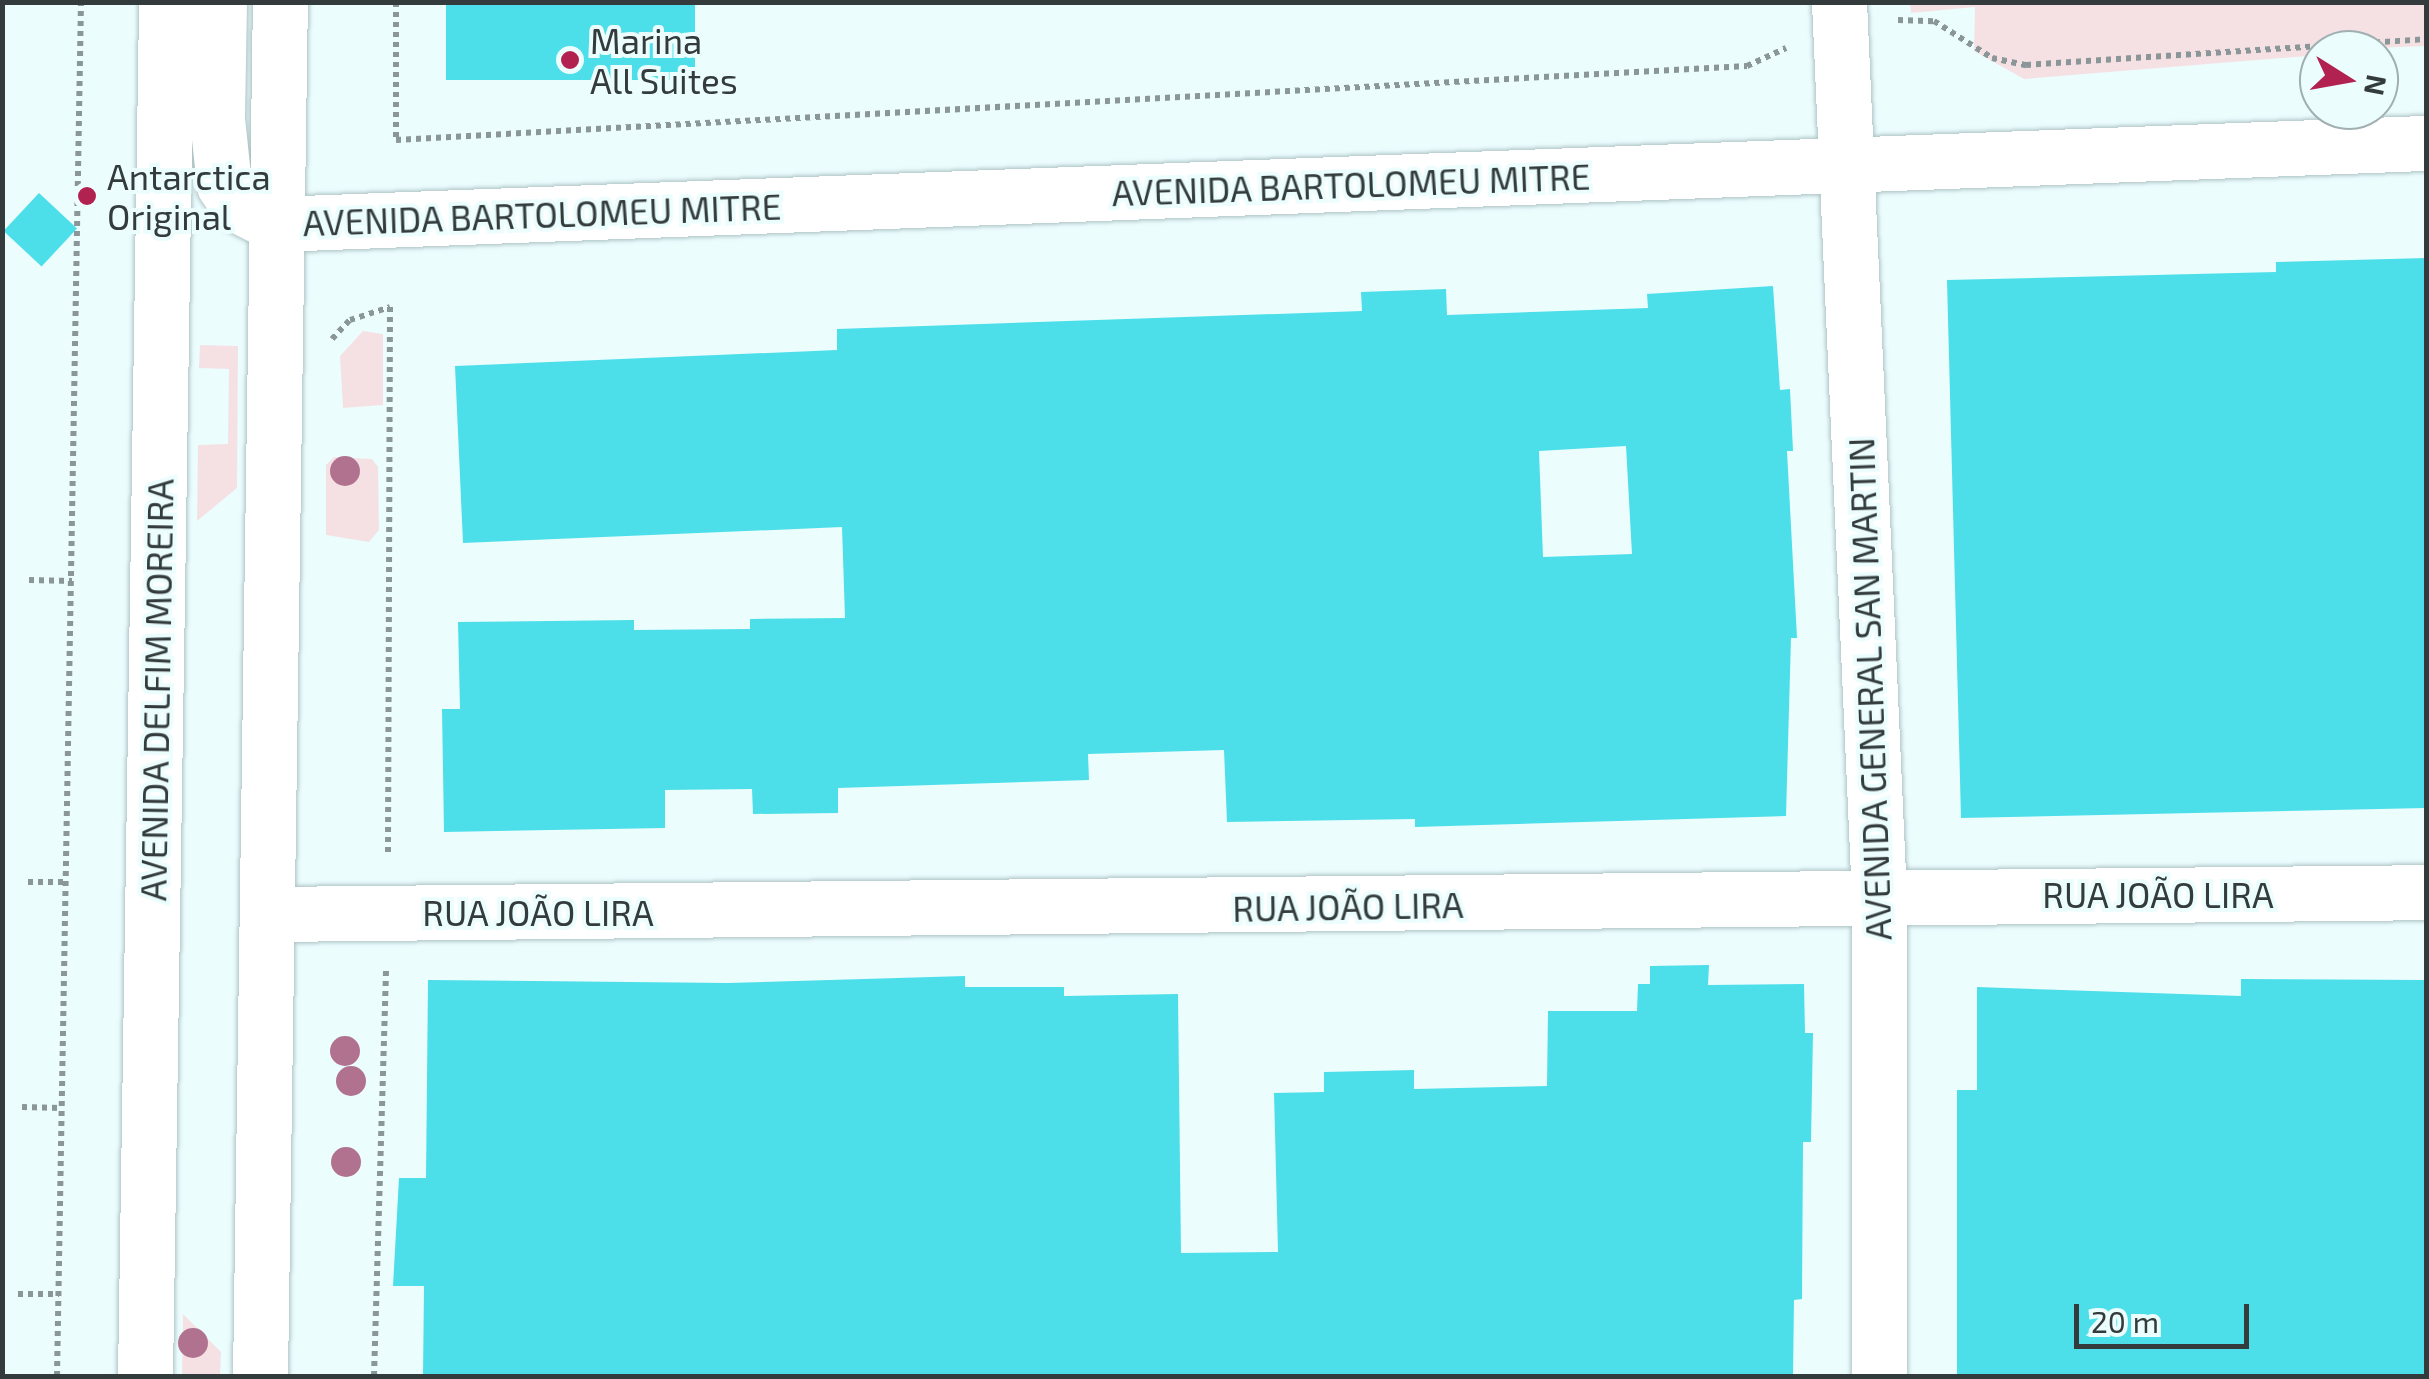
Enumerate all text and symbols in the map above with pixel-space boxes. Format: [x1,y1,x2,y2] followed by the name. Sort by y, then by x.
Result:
[590,19,739,101] place label: Marina All Suites
[2299,30,2399,130] north arrow
[559,49,581,71] marker: Marina All Suites
[2358,72,2395,99] text: N
[107,155,271,237] place label: Antarctica Original
[1111,155,1591,213] street label: AVENIDA BARTOLOMEU MITRE
[76,185,98,207] marker: Antarctica Original
[302,185,782,243] street label: AVENIDA BARTOLOMEU MITRE
[1839,436,1899,942] street label: AVENIDA GENERAL SAN MARTIN
[131,478,181,902] street label: AVENIDA DELFIM MOREIRA
[2042,873,2274,915] street label: RUA JOÃO LIRA
[1231,883,1465,929] street label: RUA JOÃO LIRA
[422,891,654,933] street label: RUA JOÃO LIRA
[2079,1284,2254,1346] scale bar
[2091,1303,2159,1339] text: 20 m

